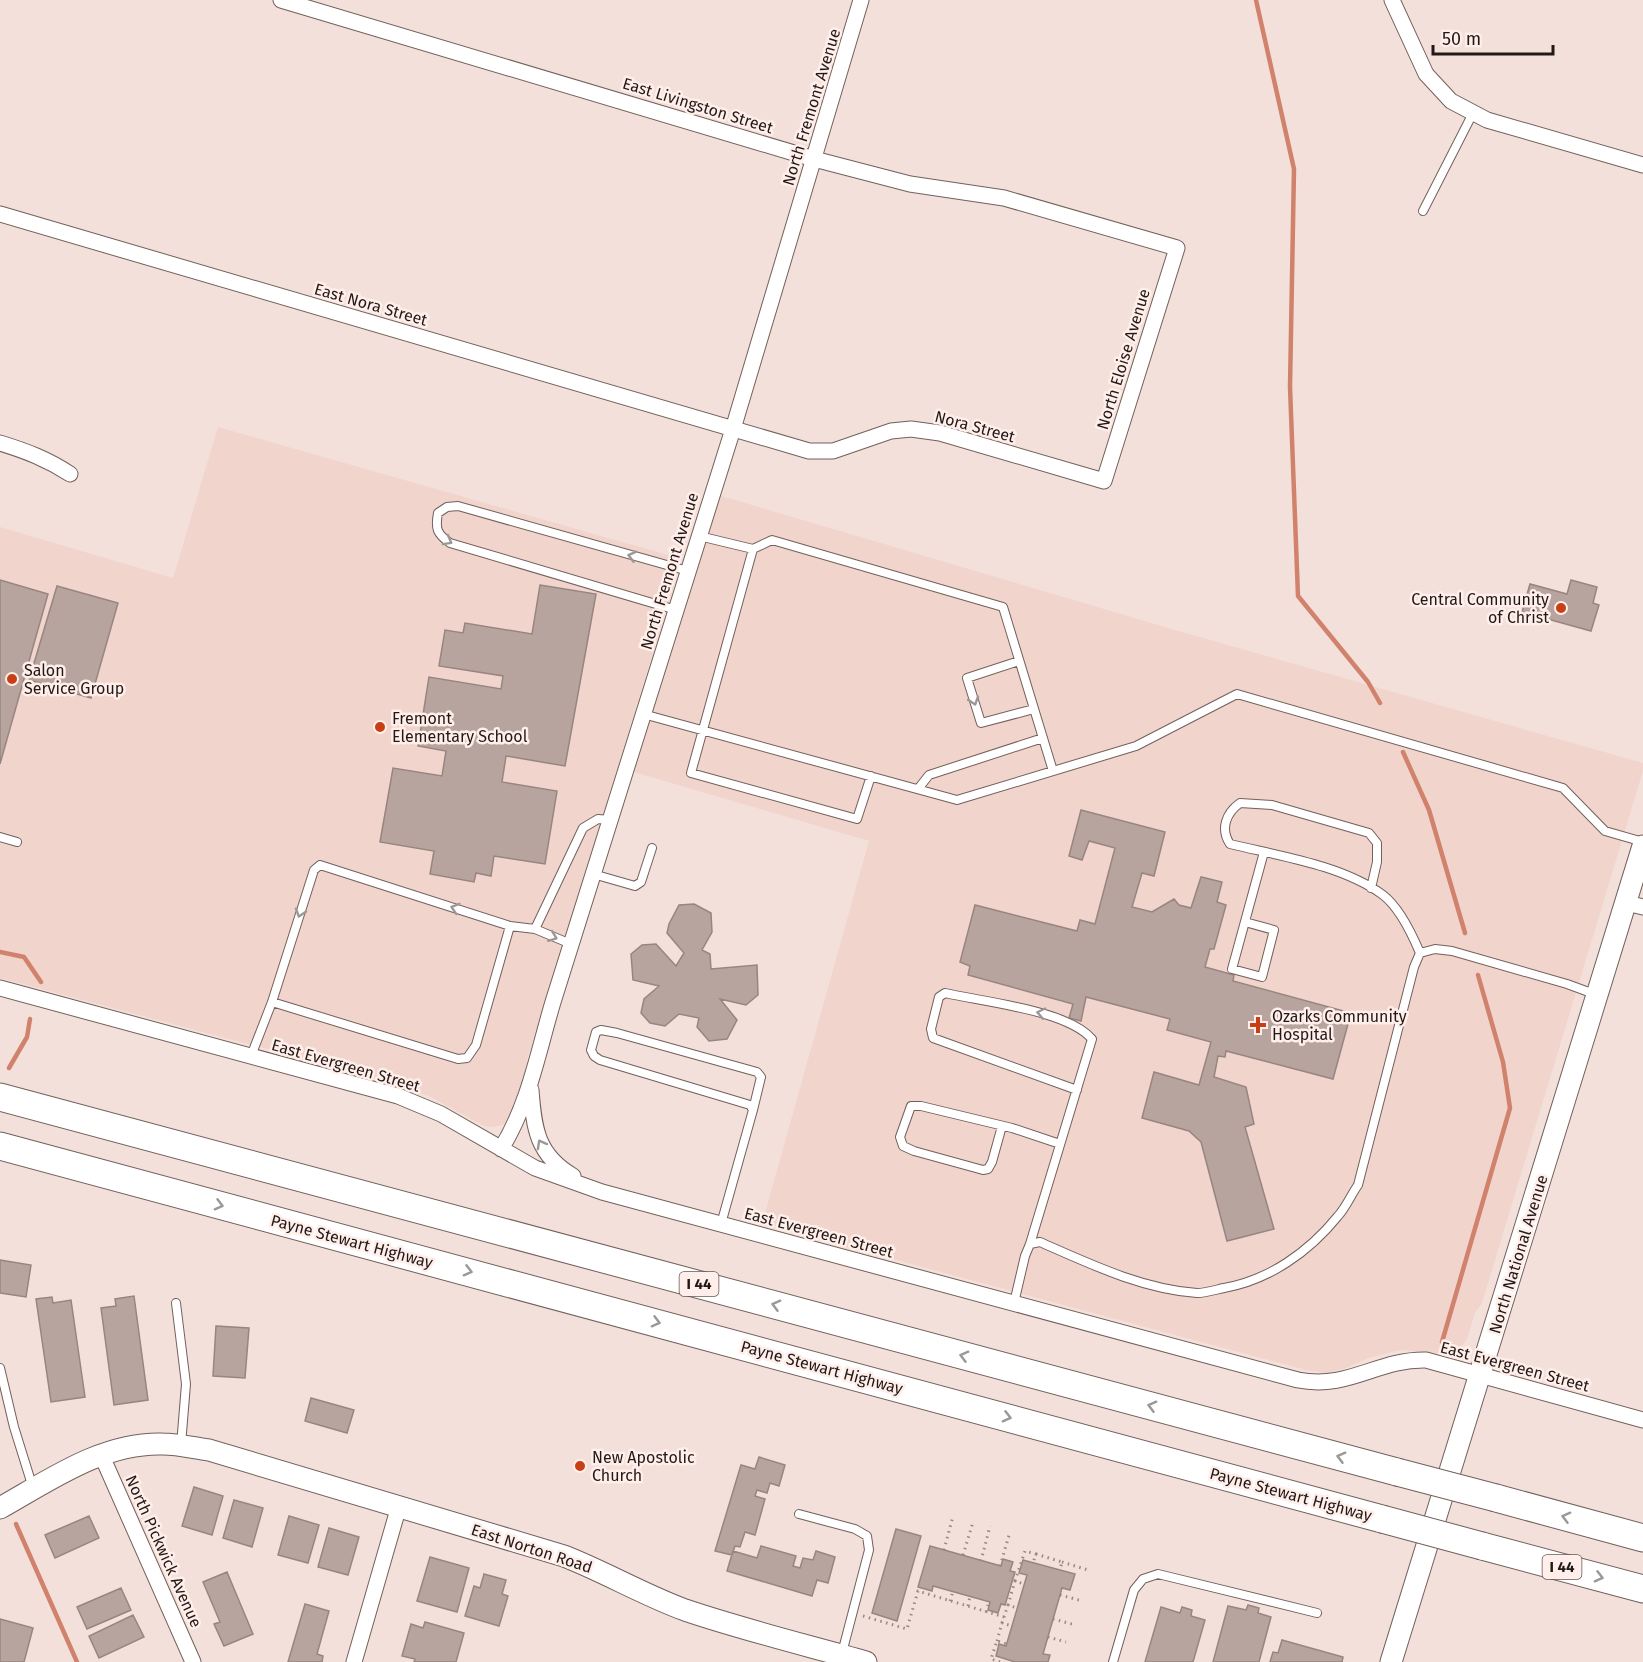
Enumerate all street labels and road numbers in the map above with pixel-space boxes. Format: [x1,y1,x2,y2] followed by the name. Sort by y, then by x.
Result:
[779,26,844,188] street label: North Fremont Avenue
[620,74,776,137] street label: East Livingston Street
[312,279,430,330] street label: East Nora Street
[1093,286,1154,432] street label: North Eloise Avenue
[933,407,1017,446] street label: Nora Street
[637,490,702,652] street label: North Fremont Avenue
[269,1035,423,1096] street label: East Evergreen Street
[1485,1172,1552,1336] street label: North National Avenue
[742,1203,896,1262] street label: East Evergreen Street
[269,1211,435,1272] street label: Payne Stewart Highway
[680,1272,718,1296] road number: I 44
[739,1337,905,1398] street label: Payne Stewart Highway
[1438,1337,1592,1396] street label: East Evergreen Street
[1208,1464,1374,1525] street label: Payne Stewart Highway
[121,1472,206,1630] street label: North Pickwick Avenue
[469,1520,595,1577] street label: East Norton Road
[1542,1555,1582,1579] road number: I 44

